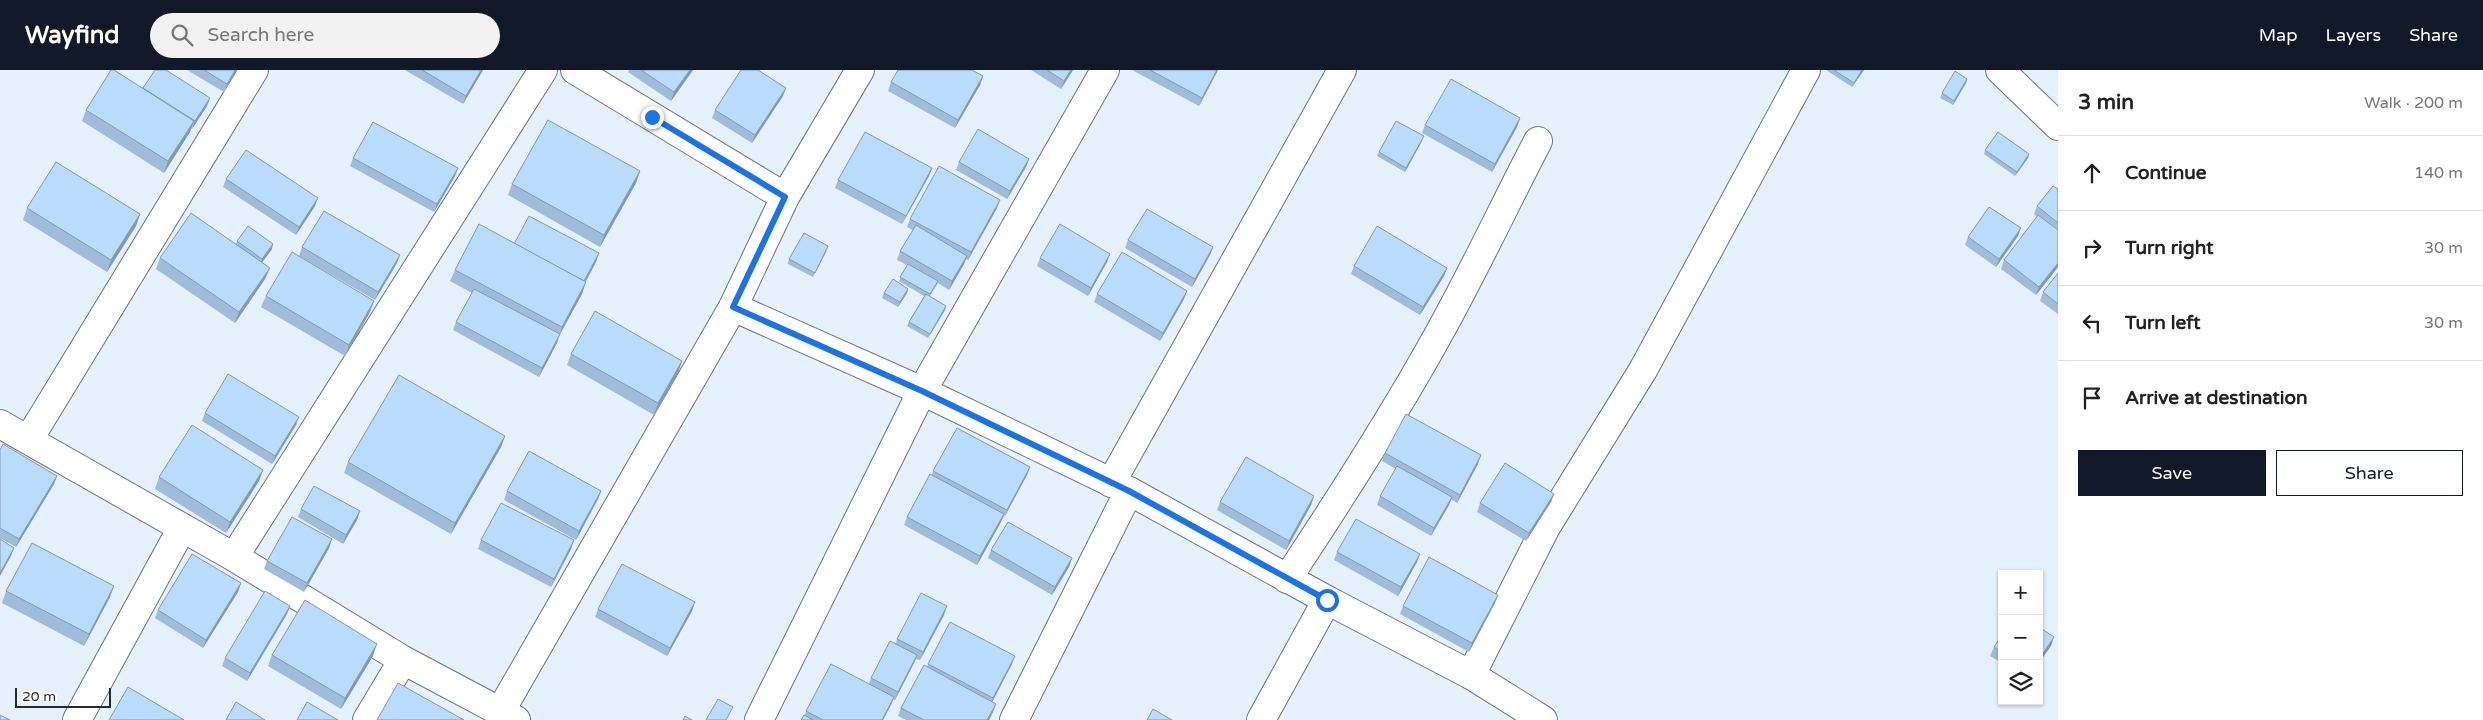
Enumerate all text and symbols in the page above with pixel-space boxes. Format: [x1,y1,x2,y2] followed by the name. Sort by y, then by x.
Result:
[150,13,500,58] search box
[25,21,120,50] text: Wayfind
[168,21,196,49] icon: search
[208,24,314,46] text: Search here
[2259,24,2298,46] text: Map
[2326,24,2381,46] text: Layers
[2409,24,2458,46] text: Share
[2078,90,2134,115] text: 3 min
[2364,93,2463,113] text: Walk · 200 m
[641,106,664,129] route end
[2078,159,2106,187] icon: ahead
[2125,162,2207,184] text: Continue
[2414,163,2463,183] text: 140 m
[2078,234,2106,262] icon: right
[2125,237,2213,259] text: Turn right
[2424,238,2463,258] text: 30 m
[2078,309,2106,337] icon: left
[2125,312,2201,334] text: Turn left
[2424,313,2463,333] text: 30 m
[2078,384,2106,412] icon: arrive
[2125,387,2308,409] text: Arrive at destination
[2078,450,2266,496] button: Save
[2276,450,2463,496] button: Share
[1998,570,2043,705] map controls
[1998,570,2043,615] button: +
[1316,589,1339,612] route start
[1998,615,2043,660] button: −
[1998,660,2043,705] button: layers
[15,685,111,708] scale bar
[22,688,56,705] text: 20 m

